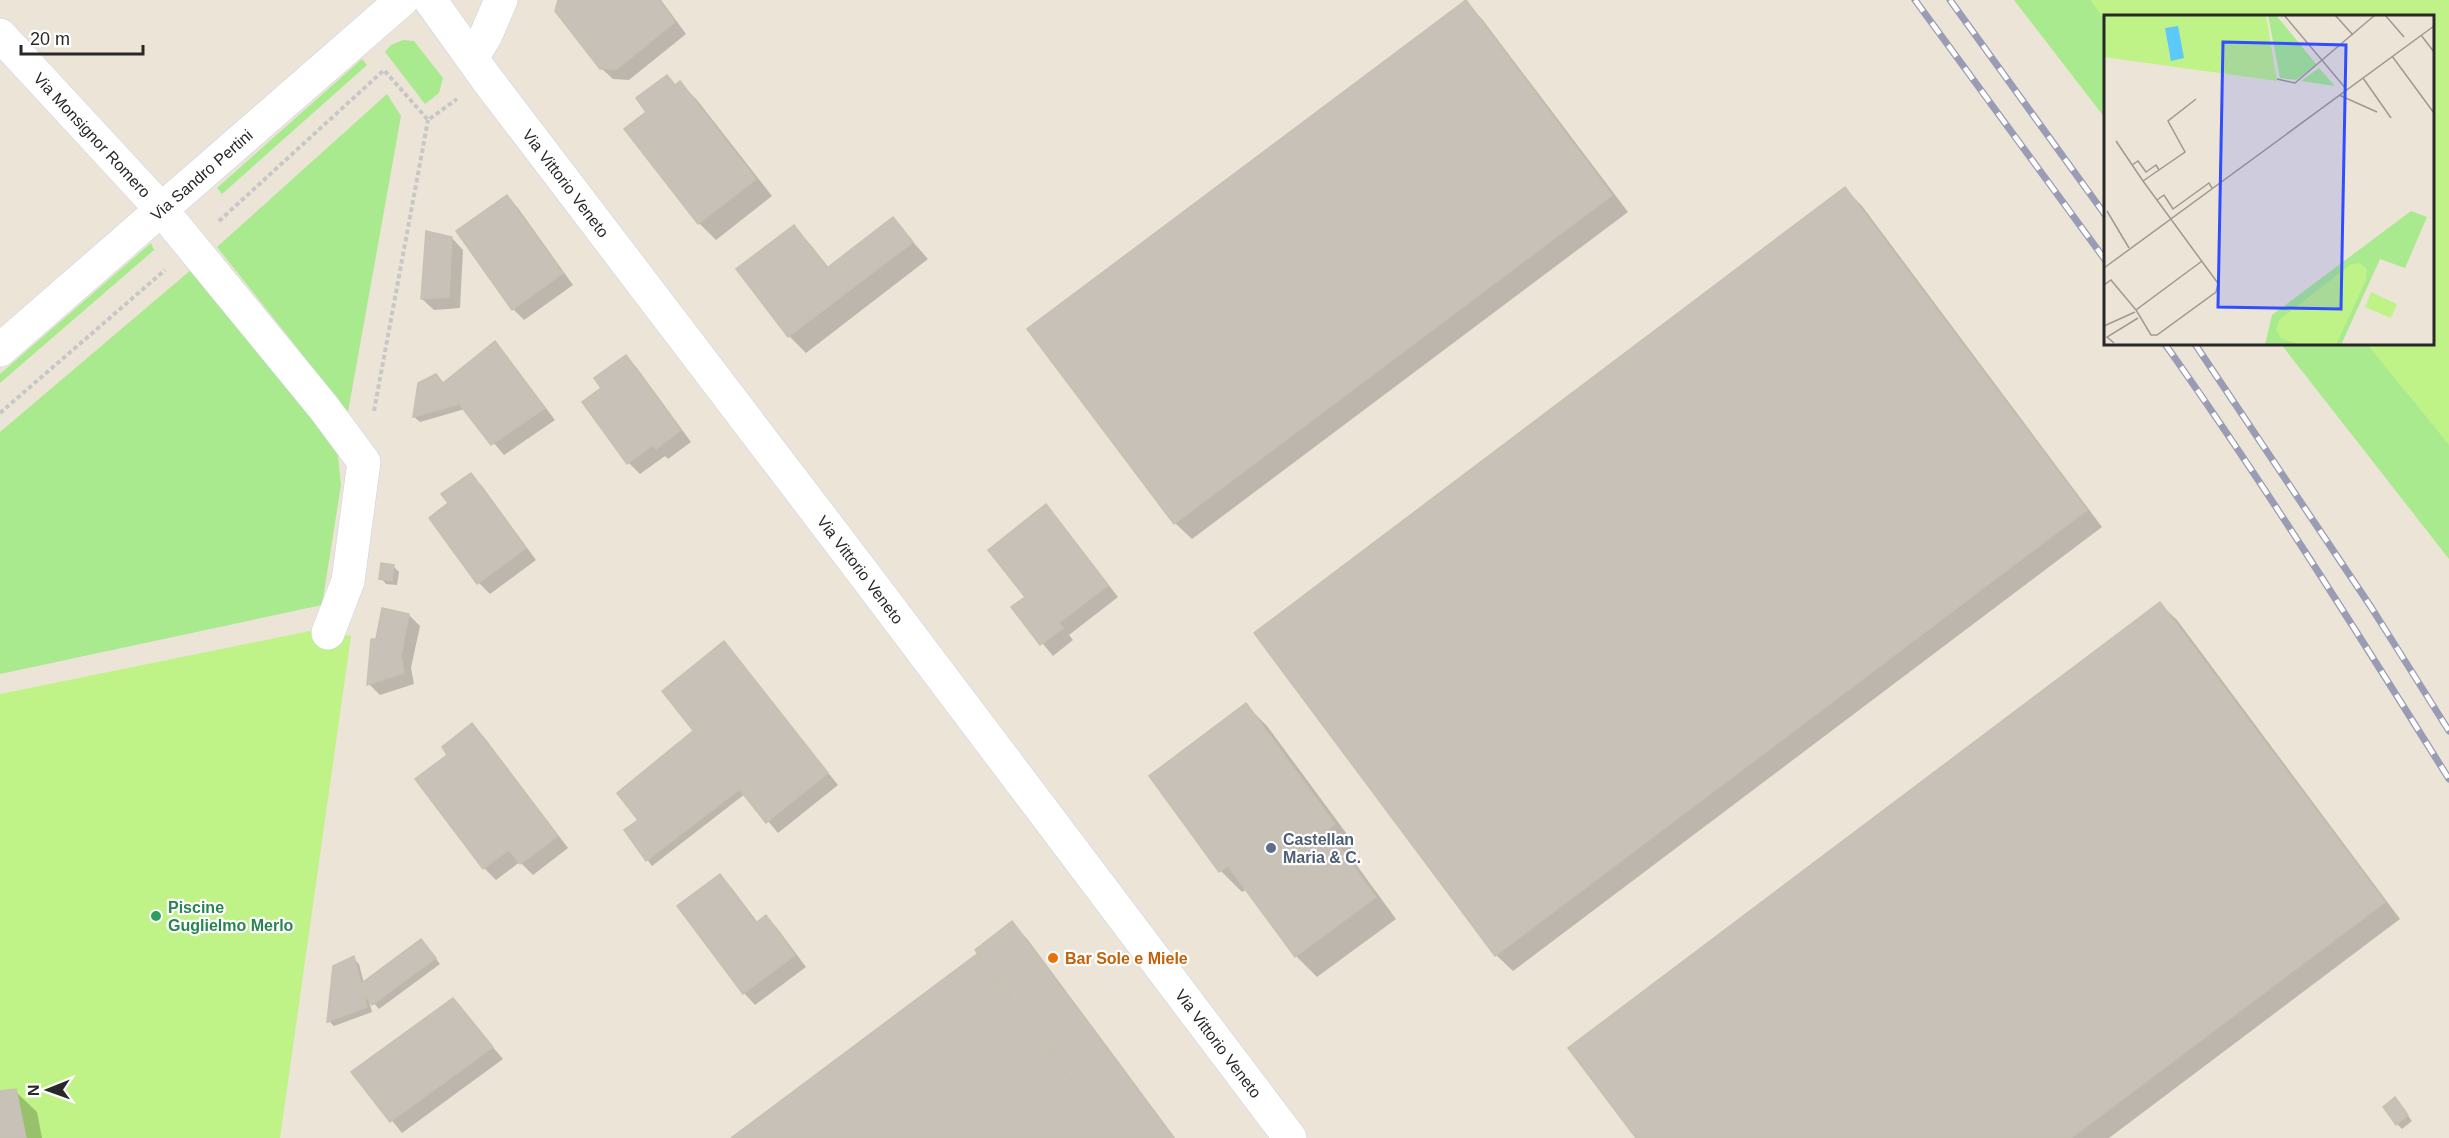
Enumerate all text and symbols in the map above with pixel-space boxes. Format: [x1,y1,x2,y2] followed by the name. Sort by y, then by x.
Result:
[2104,15,2434,345] inset map
[21,18,142,56] scale bar
[30,29,70,49] text: 20 m
[30,69,154,201] street label: Via Monsignor Romero
[148,126,256,224] street label: Via Sandro Pertini
[519,126,612,241] street label: Via Vittorio Veneto
[814,512,907,627] street label: Via Vittorio Veneto
[1283,831,1361,866] place label: Castellan Maria & C.
[1264,841,1278,855] marker: Castellan Maria & C.
[168,899,294,934] place label: Piscine Guglielmo Merlo
[149,909,163,923] marker: Piscine Guglielmo Merlo
[1065,950,1188,967] place label: Bar Sole e Miele
[1046,951,1060,965] marker: Bar Sole e Miele
[1172,986,1265,1101] street label: Via Vittorio Veneto
[18,1060,78,1120] north arrow
[25,1084,42,1096] text: N

